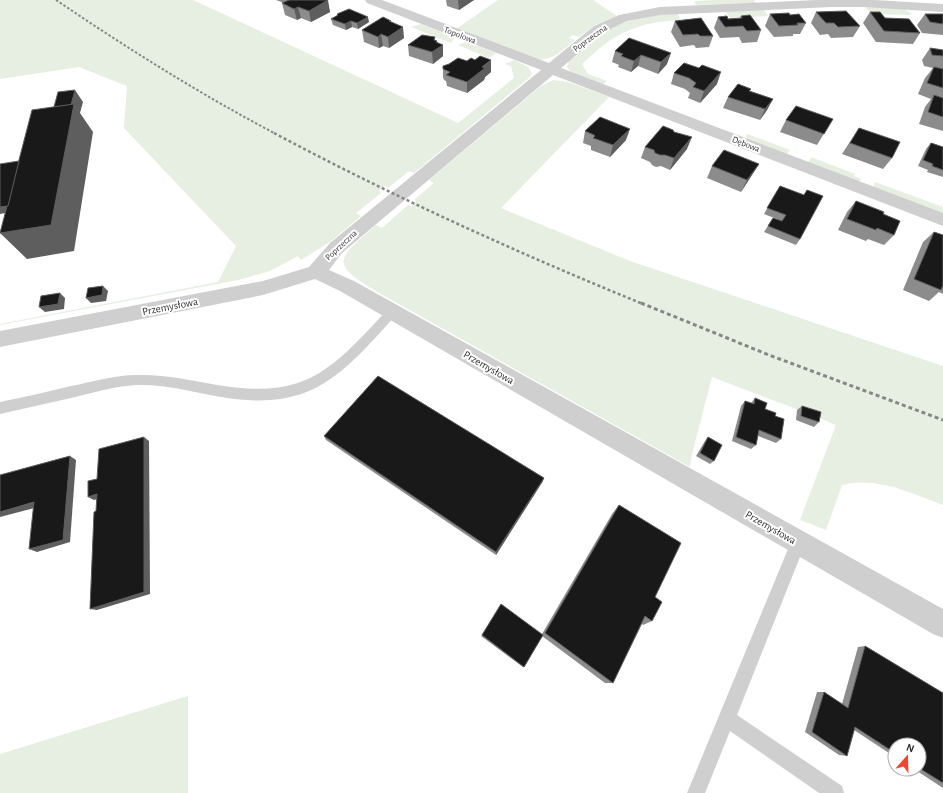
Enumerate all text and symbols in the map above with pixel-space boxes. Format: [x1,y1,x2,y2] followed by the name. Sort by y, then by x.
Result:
[572,23,609,54] street label: Poprzeczna
[442,25,477,46] street label: Topolowa
[731,135,761,154] street label: Dębowa
[324,228,359,262] street label: Poprzeczna
[141,296,199,317] street label: Przemysłowa
[462,349,516,386] street label: Przemysłowa
[744,509,798,546] street label: Przemysłowa
[887,737,927,777] north arrow
[905,742,916,755] text: N

